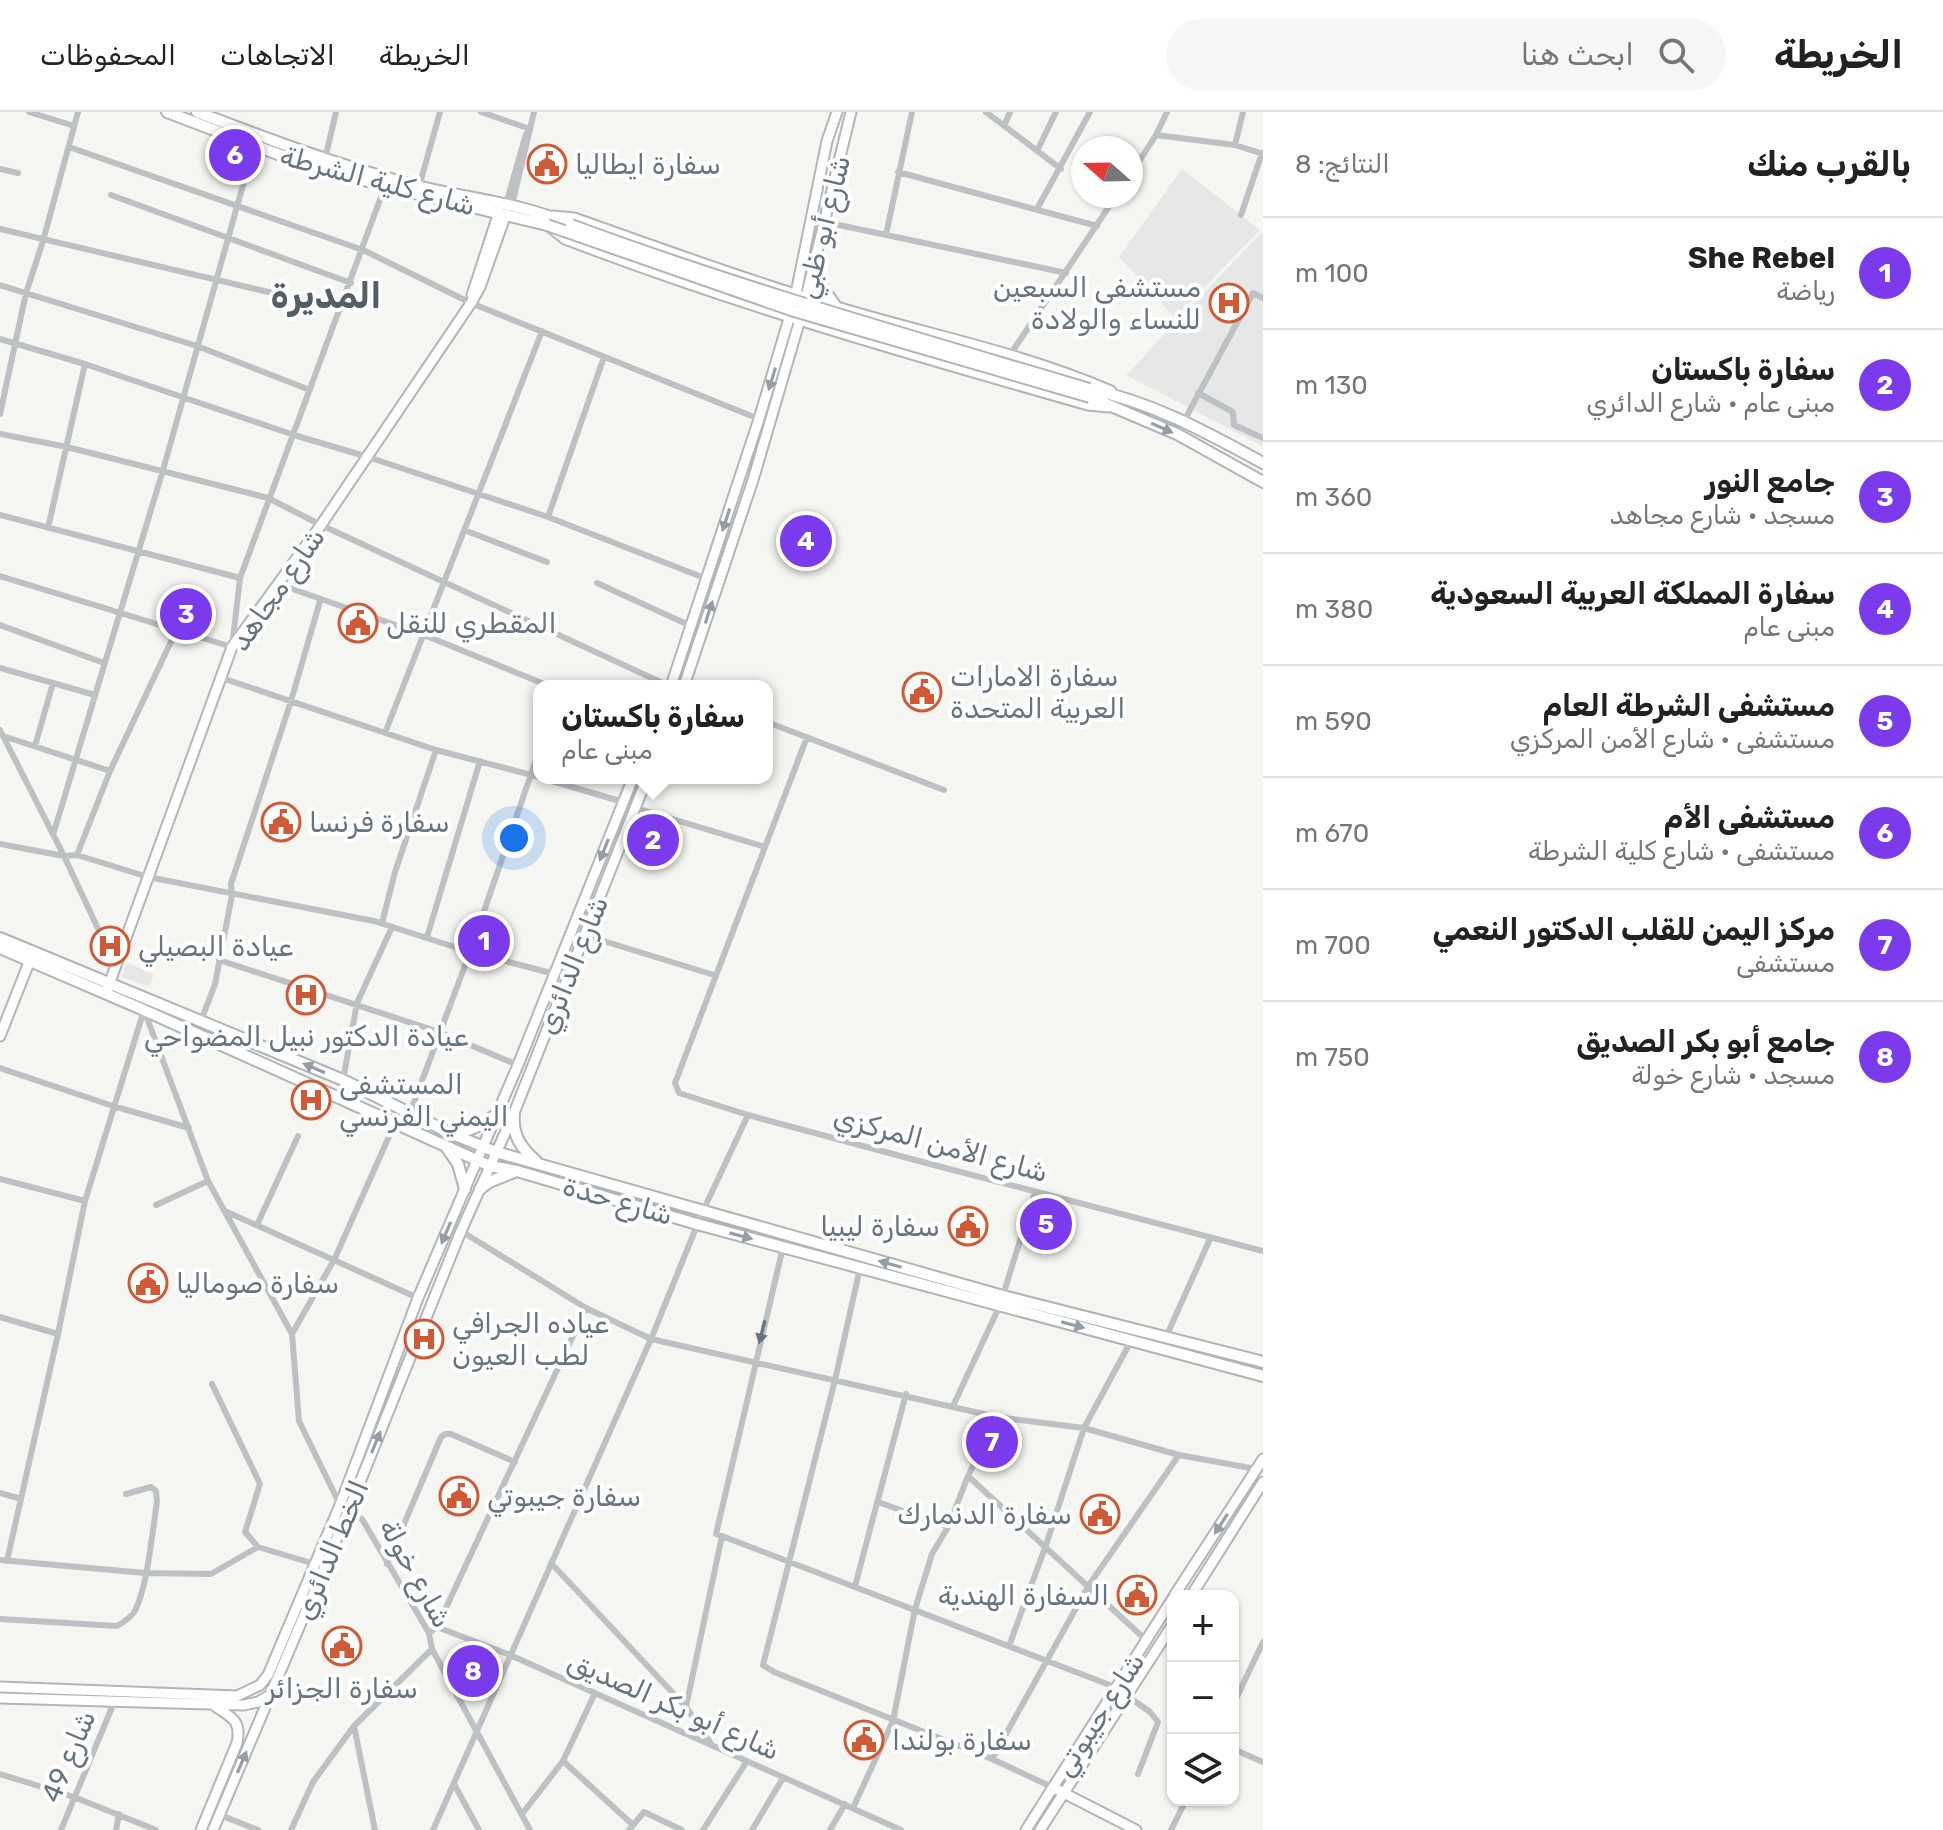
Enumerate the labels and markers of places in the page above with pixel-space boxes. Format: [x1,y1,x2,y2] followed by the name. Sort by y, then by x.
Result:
[209,125,261,185] pin: 6
[526,143,568,185] public building icon: سفارة ايطاليا
[575,148,721,181] place label: سفارة ايطاليا
[993,271,1201,336] place label: مستشفى السبعين للنساء والولادة
[1208,282,1250,324] hospital icon: مستشفى السبعين للنساء والولادة
[780,511,832,571] pin: 4
[160,584,212,644] pin: 3
[337,602,379,644] public building icon: المقطري للنقل
[386,607,557,643] place label: المقطري للنقل
[950,660,1125,725] place label: سفارة الامارات العربية المتحدة
[901,671,943,713] public building icon: سفارة الامارات العربية المتحدة
[260,801,302,843] public building icon: سفارة فرنسا
[309,806,450,839] place label: سفارة فرنسا
[627,810,679,870] pin: 2
[458,911,510,971] pin: 1
[89,925,131,967] hospital icon: عيادة البصيلي
[138,930,293,968] place label: عيادة البصيلي
[285,974,327,1016] hospital icon: عيادة الدكتور نبيل المضواحي
[144,1020,468,1058] place label: عيادة الدكتور نبيل المضواحي
[339,1068,509,1138] place label: المستشفى اليمني الفرنسي
[290,1079,332,1121] hospital icon: المستشفى اليمني الفرنسي
[1020,1194,1072,1254] pin: 5
[947,1205,989,1247] public building icon: سفارة ليبيا
[820,1210,940,1243] place label: سفارة ليبيا
[127,1262,169,1304] public building icon: سفارة صوماليا
[176,1267,339,1300] place label: سفارة صوماليا
[452,1307,609,1372] place label: عياده الجرافي لطب العيون
[403,1318,445,1360] hospital icon: عياده الجرافي لطب العيون
[966,1412,1018,1472] pin: 7
[438,1475,480,1517] public building icon: سفارة جيبوتي
[487,1480,641,1518] place label: سفارة جيبوتي
[1079,1493,1121,1535] public building icon: سفارة الدنمارك
[897,1498,1072,1531] place label: سفارة الدنمارك
[1116,1574,1158,1616] public building icon: السفارة الهندية
[938,1579,1109,1612] place label: السفارة الهندية
[321,1625,363,1667] public building icon: سفارة الجزائر
[447,1641,499,1701] pin: 8
[264,1672,418,1705] place label: سفارة الجزائر
[843,1719,885,1761] public building icon: سفارة بولندا
[892,1724,1032,1757] place label: سفارة بولندا

